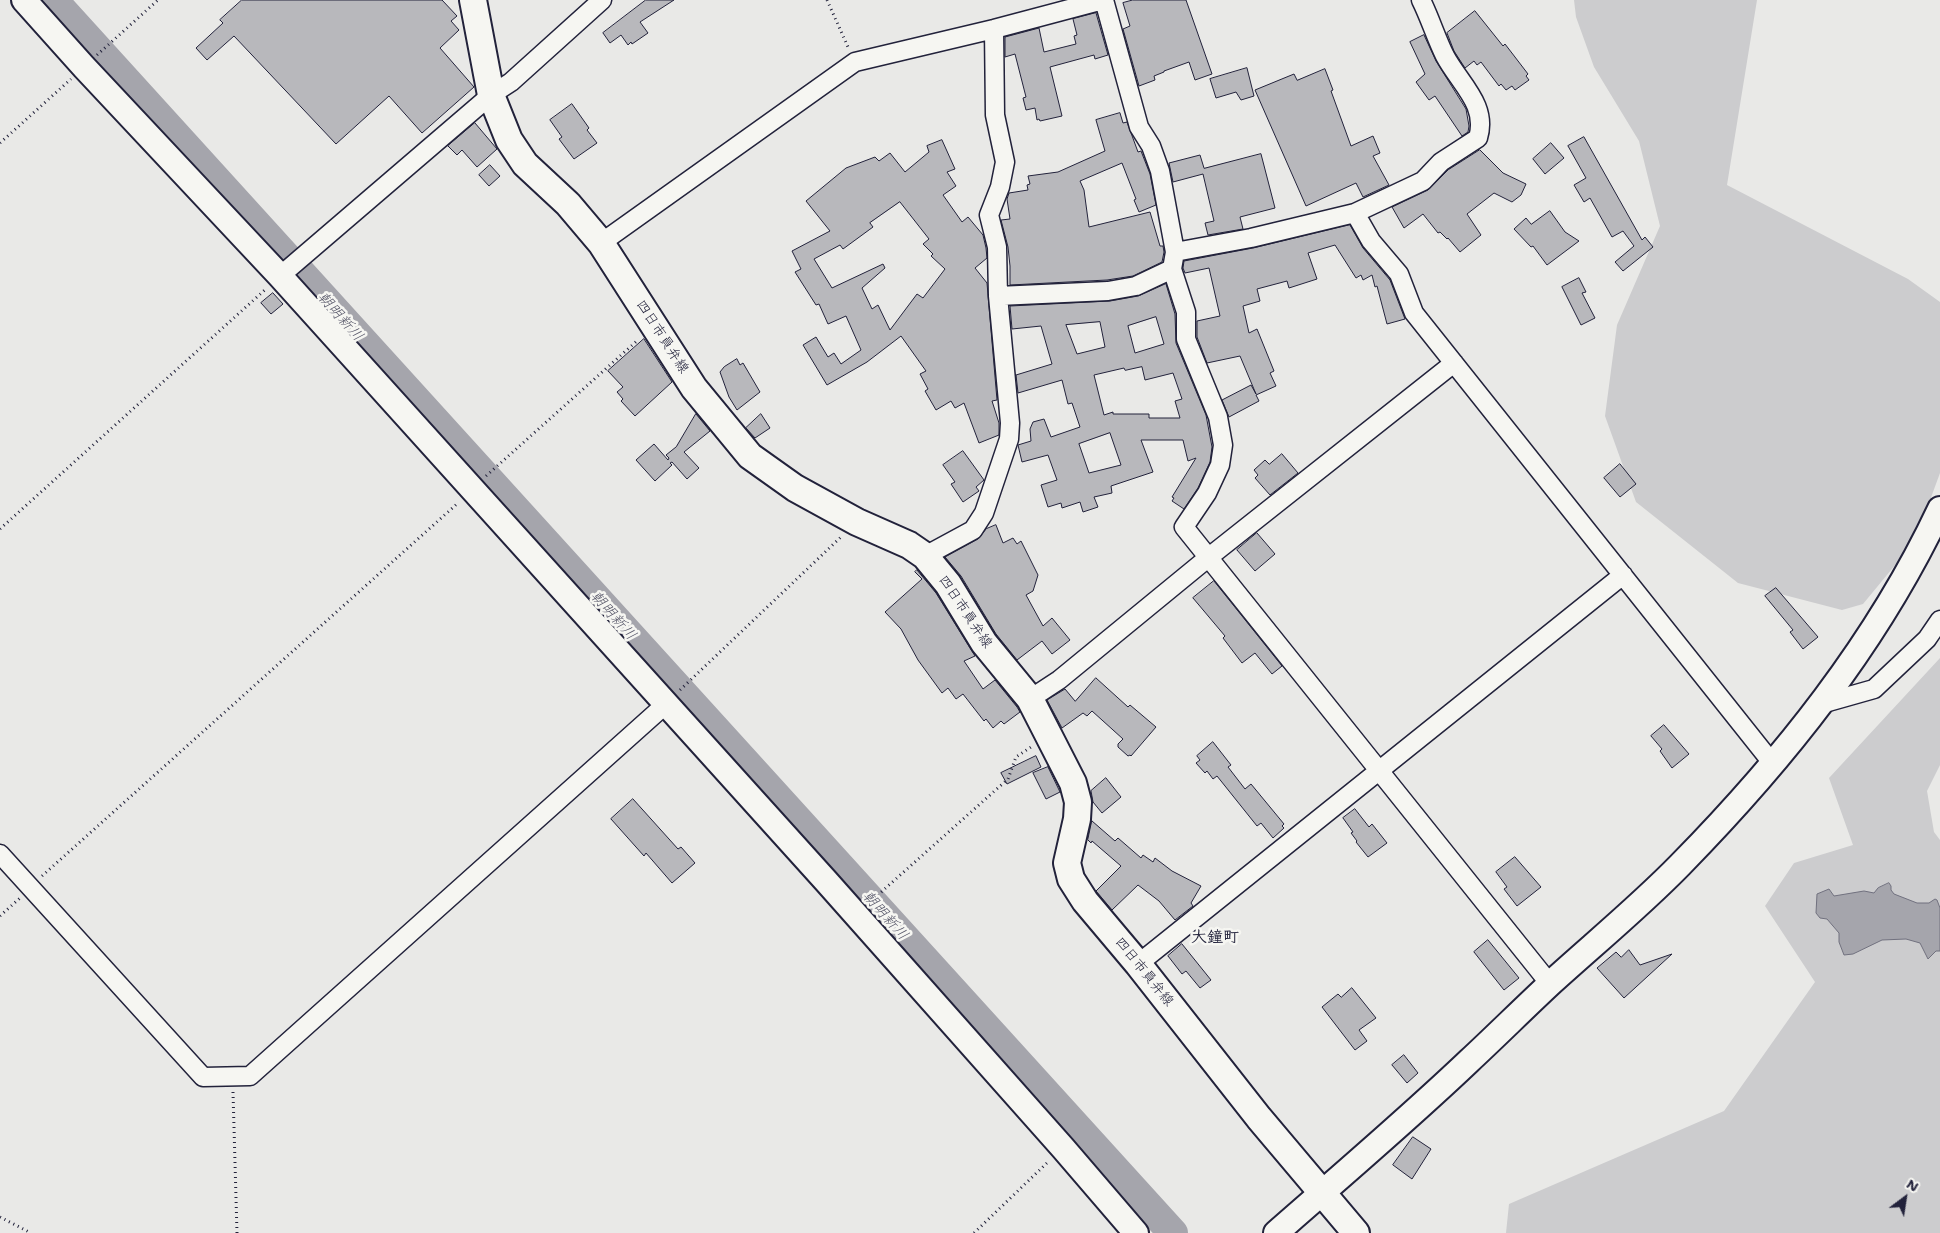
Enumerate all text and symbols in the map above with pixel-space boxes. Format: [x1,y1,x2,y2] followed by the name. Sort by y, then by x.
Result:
[313,289,367,345] water label: 朝明新川
[632,297,692,377] street label: 四日市員弁線
[935,572,995,652] street label: 四日市員弁線
[586,588,640,644] water label: 朝明新川
[858,888,912,944] water label: 朝明新川
[1191,928,1239,948] district label: 大鐘町
[1111,934,1177,1010] street label: 四日市員弁線
[1880,1173,1930,1223] north arrow
[1903,1175,1922,1196] text: N

